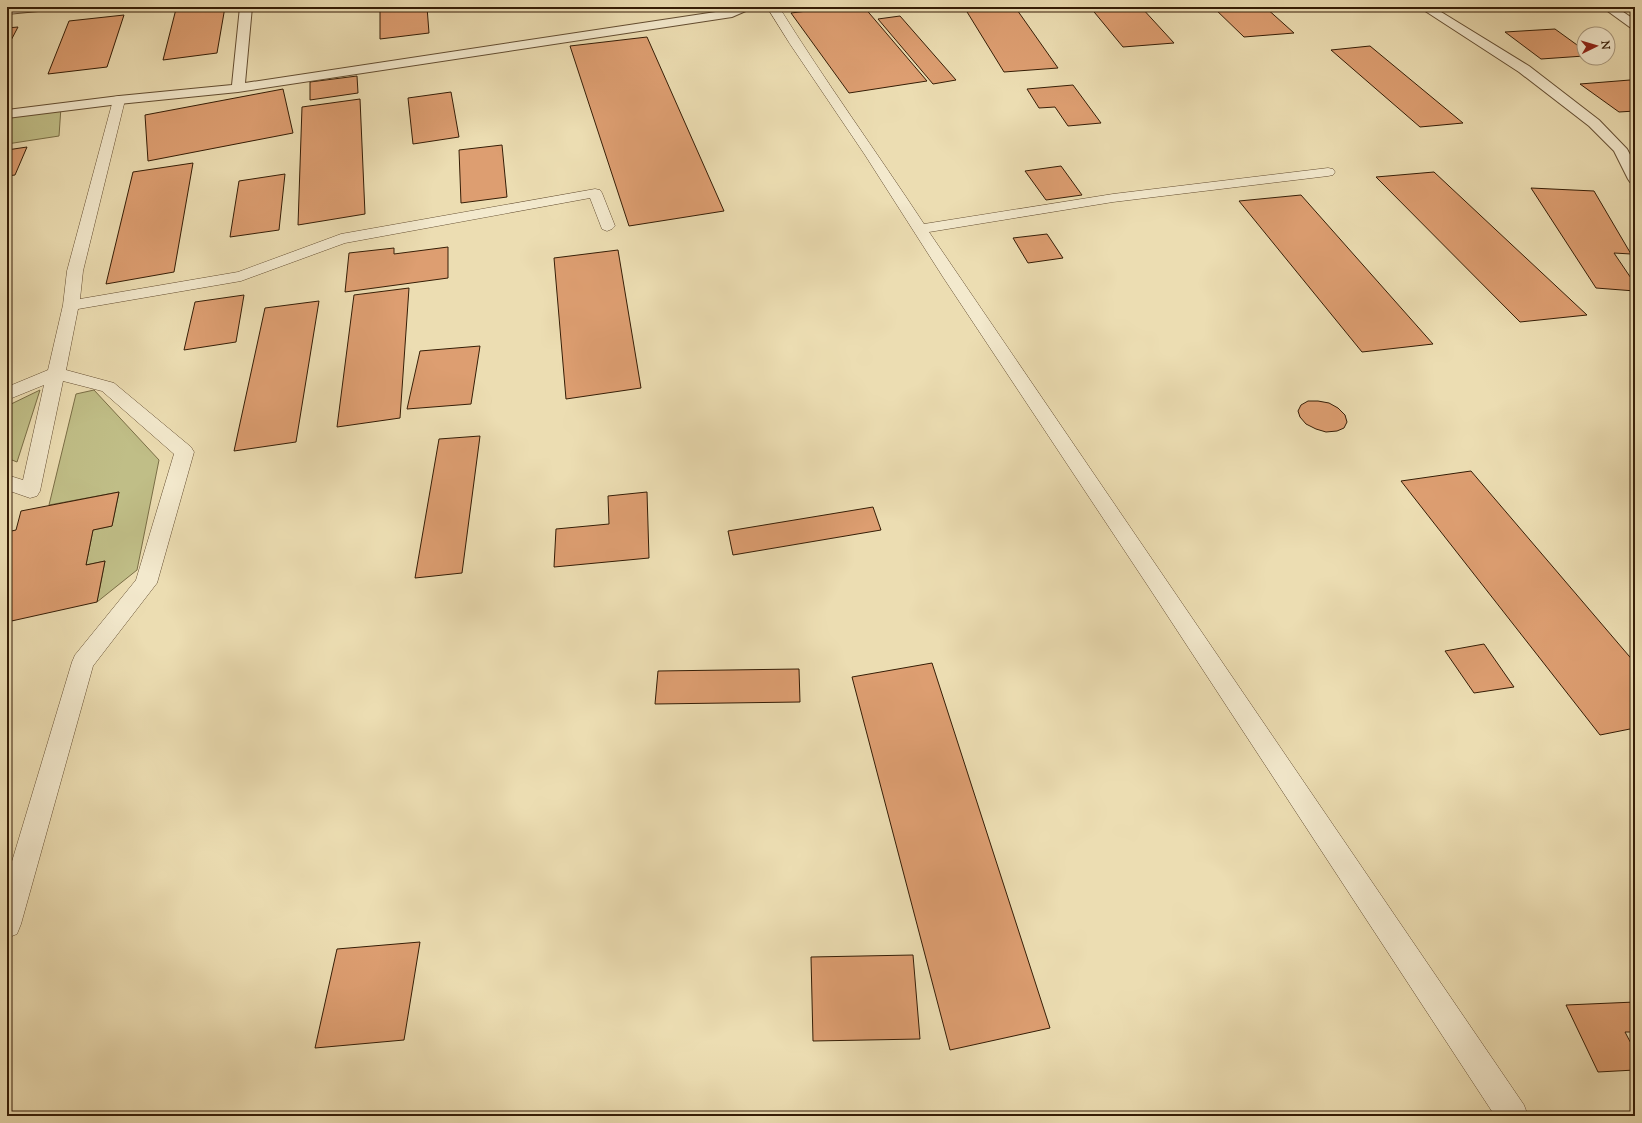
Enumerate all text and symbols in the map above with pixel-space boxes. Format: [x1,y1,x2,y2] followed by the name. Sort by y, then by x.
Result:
[1576,26,1616,66] north arrow
[1597,39,1613,51] text: N

